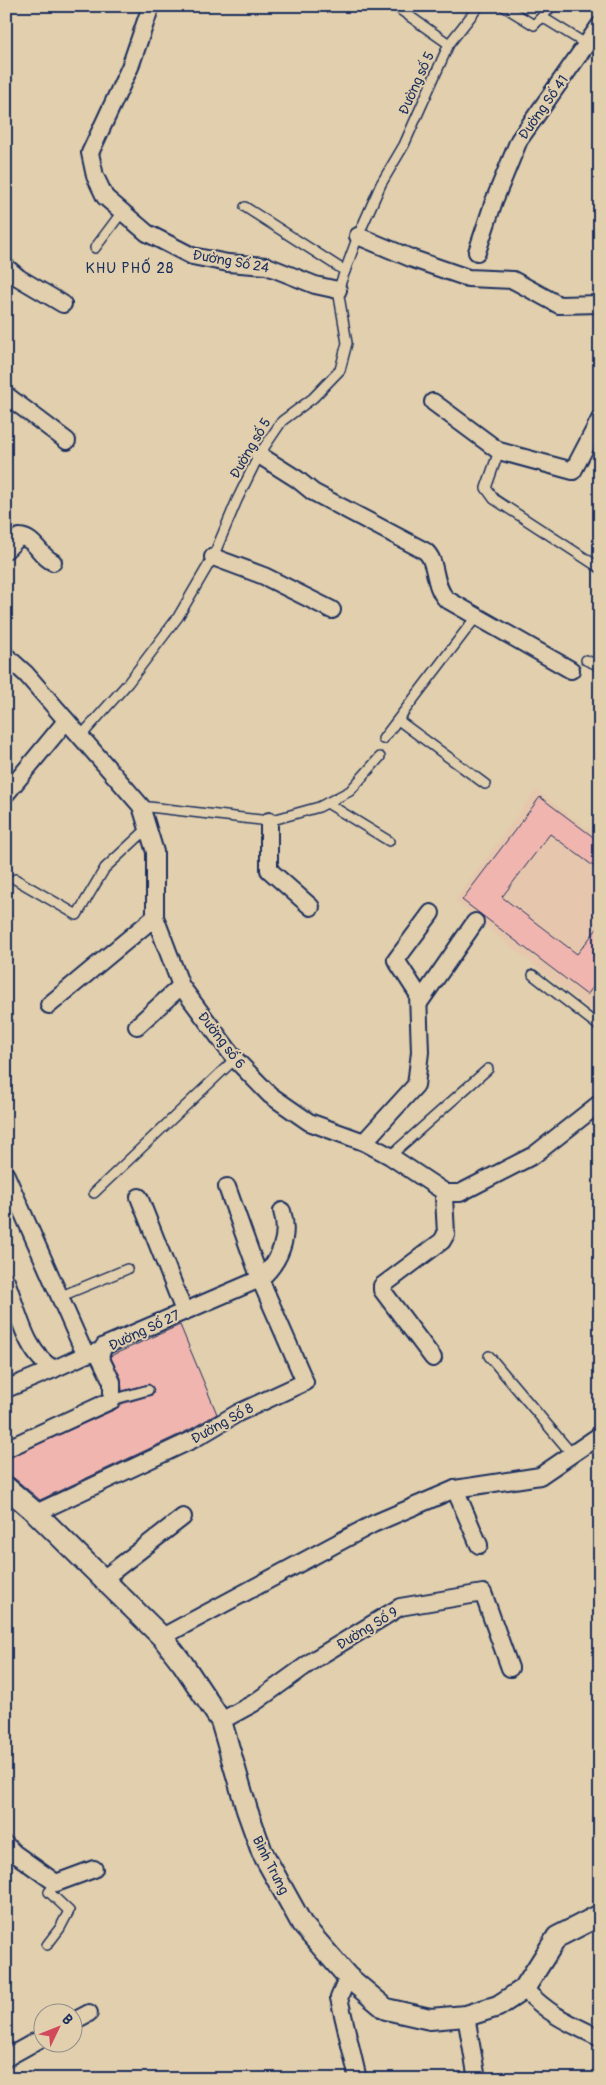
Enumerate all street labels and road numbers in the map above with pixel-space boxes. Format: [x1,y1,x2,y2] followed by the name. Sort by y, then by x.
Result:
[394,49,438,117] street label: Đường số 5
[514,71,572,143] street label: Đường Số 41
[191,245,271,277] street label: Đường Số 24
[225,414,275,482] street label: Đường số 5
[194,1008,250,1072] street label: Đường số 6
[105,1305,183,1354] street label: Đường Số 27
[188,1399,256,1447] street label: Đường Số 8
[333,1603,401,1653] street label: Đường Số 9
[249,1833,292,1897] street label: Bình Trưng

